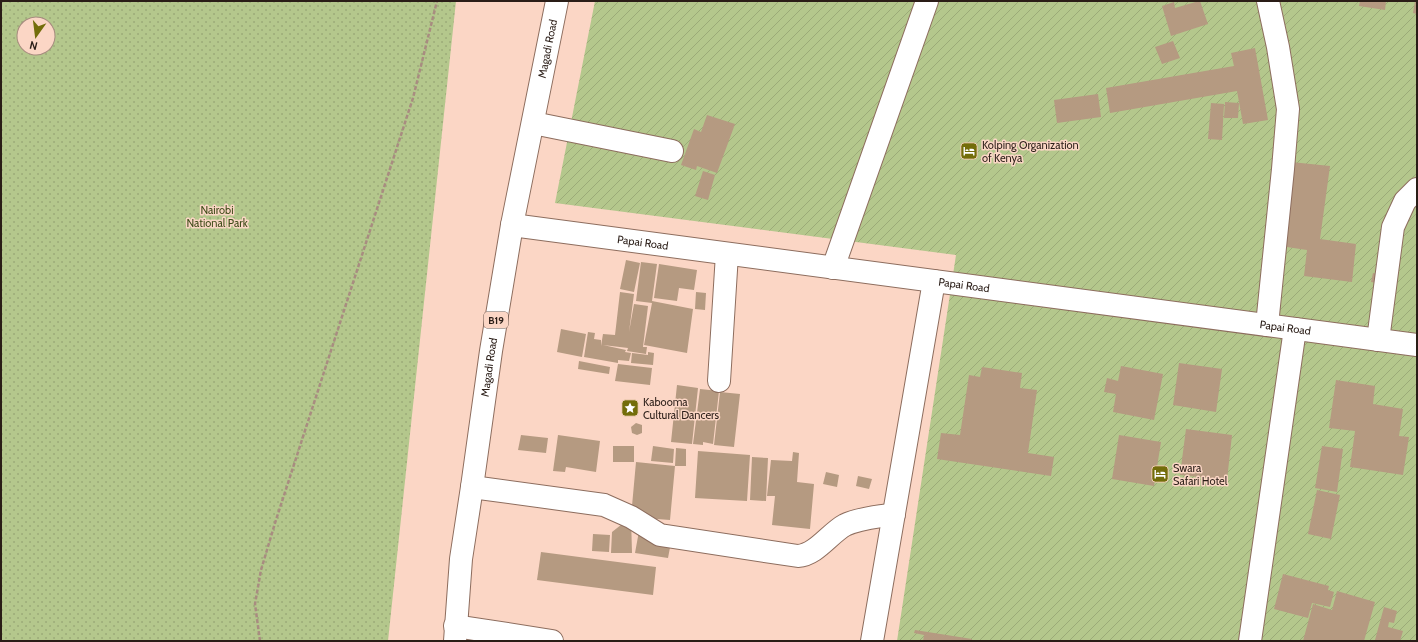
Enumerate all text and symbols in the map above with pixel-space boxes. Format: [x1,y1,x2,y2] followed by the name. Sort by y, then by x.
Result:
[16,16,56,56] north arrow
[535,18,560,79] street label: Magadi Road
[28,38,39,53] text: N
[982,138,1079,165] place label: Kolping Organization of Kenya
[959,141,979,161] hotel icon: Kolping Organization of Kenya
[186,203,248,230] park label: Nairobi National Park
[616,232,669,253] street label: Papai Road
[938,275,991,295] street label: Papai Road
[484,312,508,328] road number: B19
[1259,317,1312,338] street label: Papai Road
[478,337,500,398] street label: Magadi Road
[643,395,720,422] place label: Kabooma Cultural Dancers
[620,398,640,418] place icon: Kabooma Cultural Dancers
[1173,461,1228,488] place label: Swara Safari Hotel
[1150,464,1170,484] hotel icon: Swara Safari Hotel

